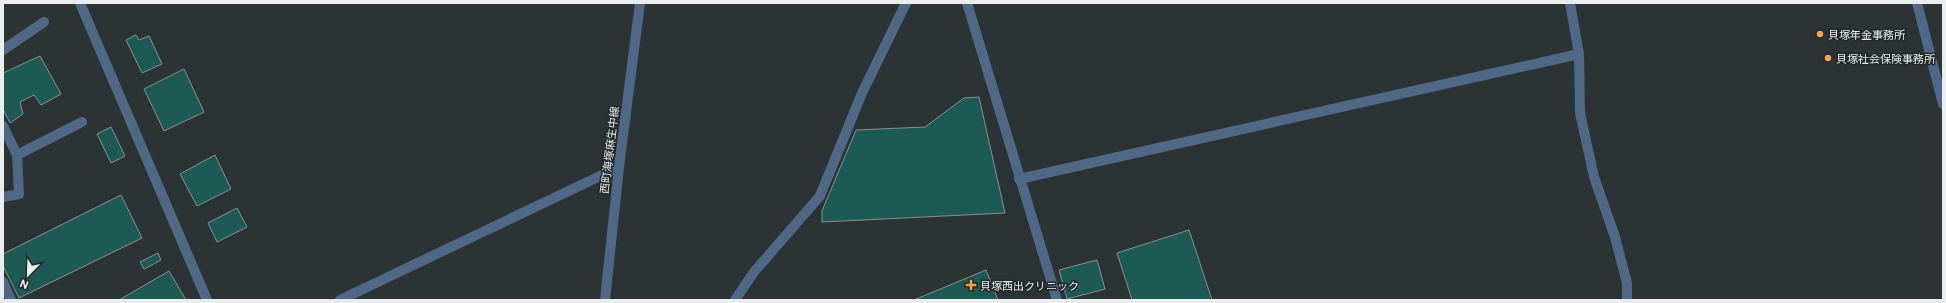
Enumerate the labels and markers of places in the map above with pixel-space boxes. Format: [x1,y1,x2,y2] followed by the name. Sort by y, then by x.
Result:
[1828,28,1906,41] place label: 貝塚年金事務所
[1815,29,1825,39] marker: 貝塚年金事務所
[1836,52,1936,65] place label: 貝塚社会保険事務所
[1823,53,1833,63] marker: 貝塚社会保険事務所
[965,279,977,291] marker: 貝塚西出クリニック
[980,279,1079,292] place label: 貝塚西出クリニック

